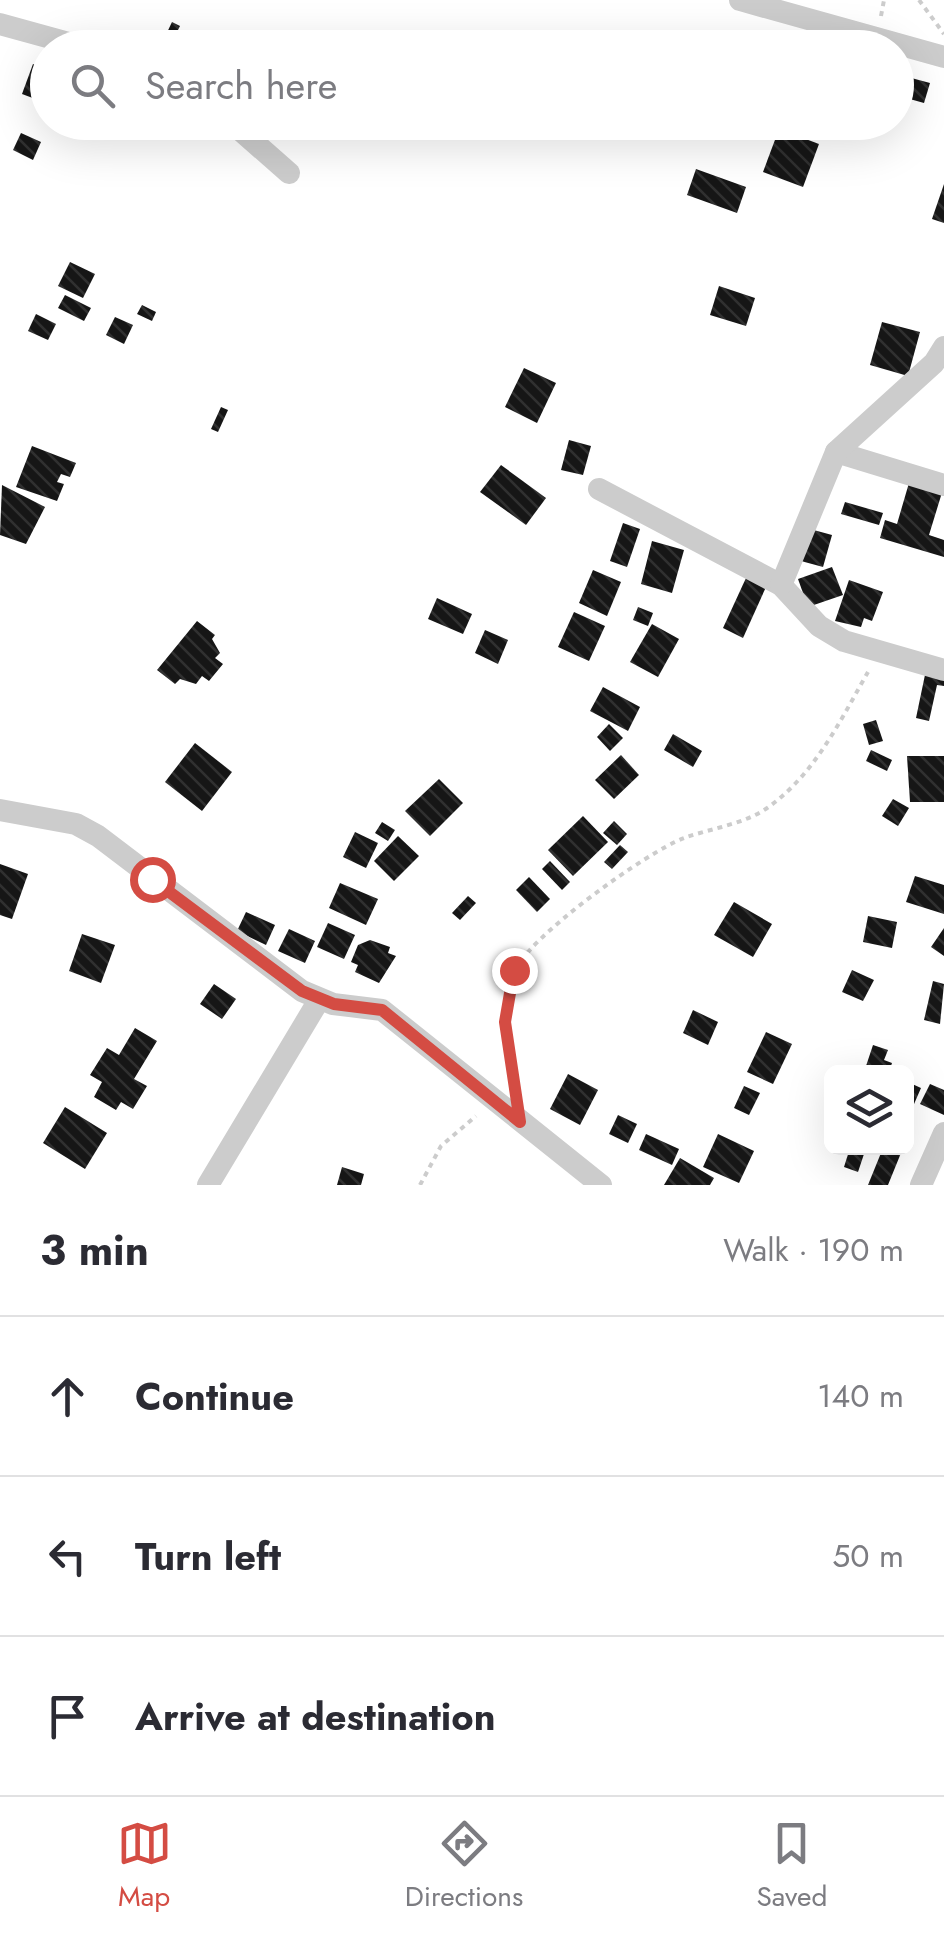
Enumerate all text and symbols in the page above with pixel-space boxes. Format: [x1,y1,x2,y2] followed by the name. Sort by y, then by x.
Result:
[30,30,914,140] search box
[65,58,120,113] icon: search
[145,58,337,113] text: Search here
[130,857,176,903] route start
[492,948,538,994] route end
[824,1065,914,1155] map controls
[824,1065,914,1155] button: layers
[40,1220,149,1281] text: 3 min
[723,1227,904,1273] text: Walk · 190 m
[40,1369,95,1424] icon: ahead
[135,1369,294,1424] text: Continue
[817,1373,904,1419] text: 140 m
[40,1529,95,1584] icon: left
[135,1529,281,1584] text: Turn left
[832,1533,904,1579] text: 50 m
[40,1689,95,1744] icon: arrive
[135,1689,496,1744] text: Arrive at destination
[117,1816,172,1917] tab: Map
[405,1816,523,1917] tab: Directions
[756,1816,827,1917] tab: Saved

